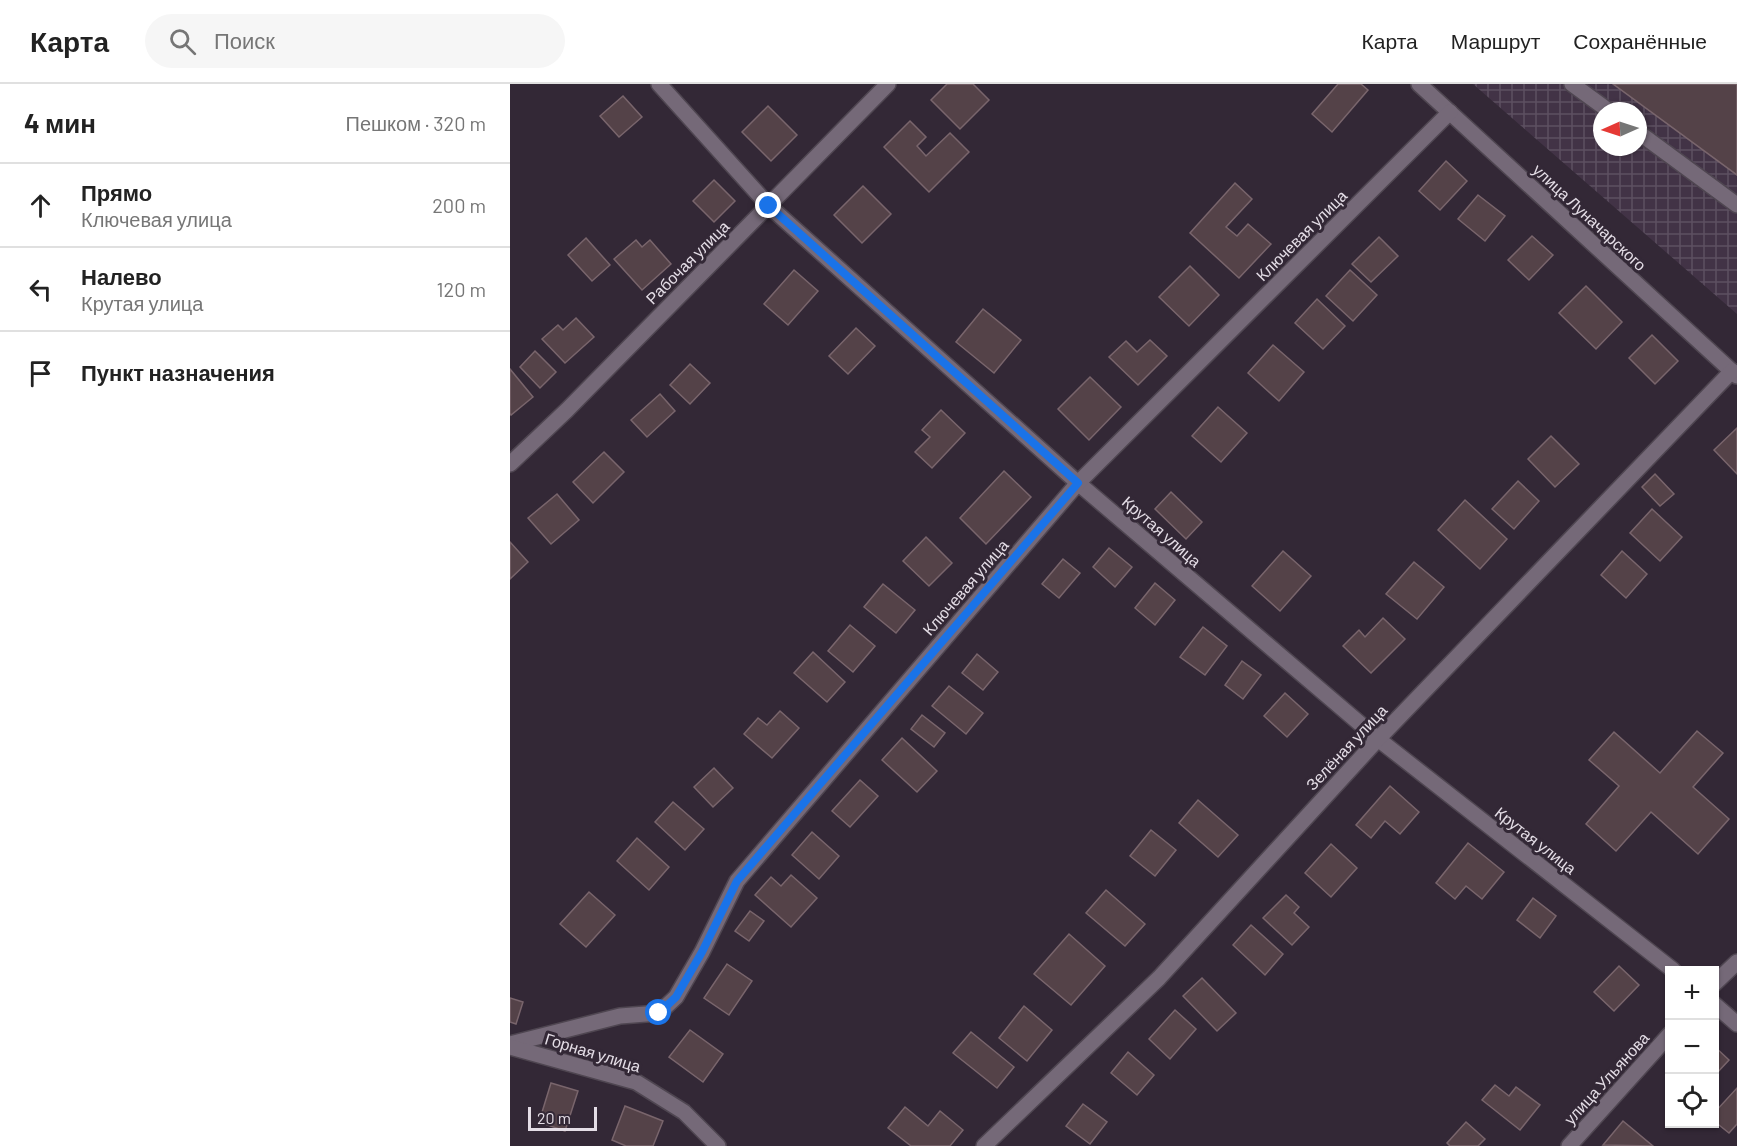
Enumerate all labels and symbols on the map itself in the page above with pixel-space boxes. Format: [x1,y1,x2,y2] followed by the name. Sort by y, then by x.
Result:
[1593,102,1647,156] north arrow
[1529,160,1651,274] street label: улица Луначарского
[1252,186,1350,284] street label: Ключевая улица
[755,192,781,218] route end
[641,216,733,308] street label: Рабочая улица
[1119,492,1205,570] street label: Крутая улица
[918,535,1012,639] street label: Ключевая улица
[1302,700,1390,794] street label: Зелёная улица
[1492,802,1581,878] street label: Крутая улица
[645,999,671,1025] route start
[543,1028,643,1076] street label: Горная улица
[1560,1028,1652,1128] street label: улица Ульянова
[528,1104,597,1132] scale bar

